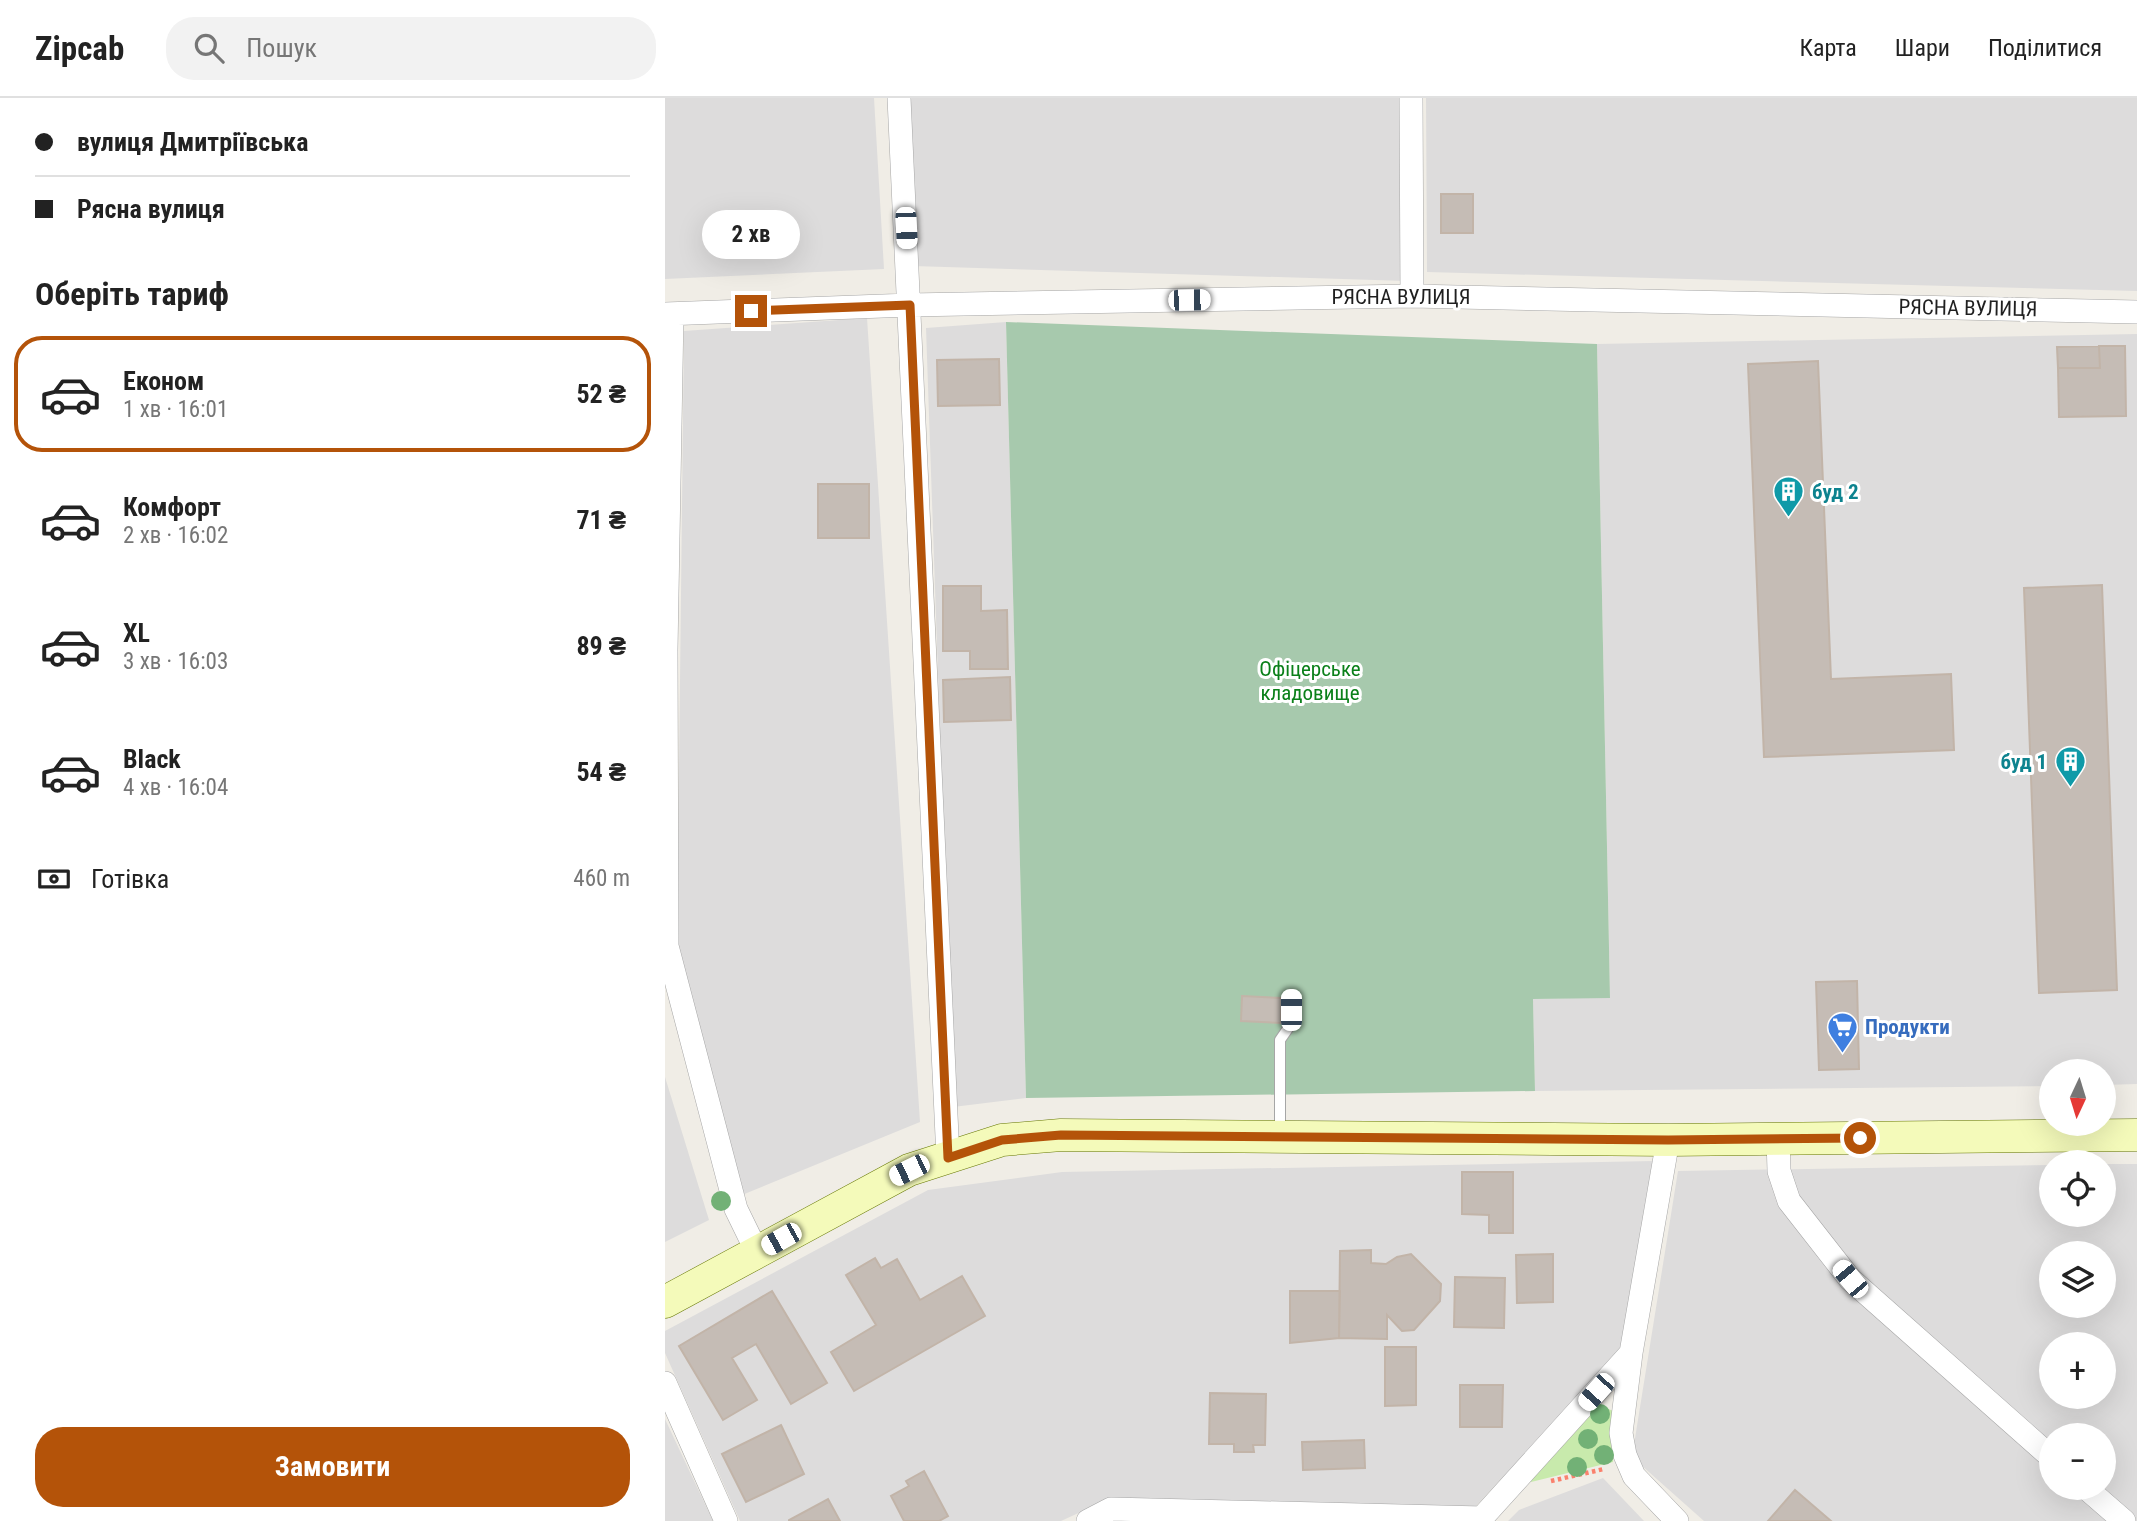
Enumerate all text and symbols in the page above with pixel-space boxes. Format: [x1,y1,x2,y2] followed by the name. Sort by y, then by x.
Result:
[166,17,656,80] search box
[35,29,124,68] text: Zipcab
[190,29,228,67] icon: search
[246,33,317,63] text: Пошук
[1799,34,1857,62] text: Карта
[1895,34,1950,62] text: Шари
[1988,34,2102,62] text: Поділитися
[77,127,308,157] text: вулиця Дмитріївська
[77,194,225,224] text: Рясна вулиця
[895,206,918,250] car
[702,209,800,258] callout: 2 хв
[732,221,770,248] text: 2 хв
[35,275,229,313] text: Оберіть тариф
[1332,285,1470,309] street label: РЯСНА ВУЛИЦЯ
[1168,289,1211,311] car
[735,295,767,327] route end
[1898,295,2038,321] street label: РЯСНА ВУЛИЦЯ
[39,363,102,426] icon: car
[123,366,204,396] text: Економ
[576,379,626,409] text: 52 ₴
[123,396,228,423] text: 1 хв · 16:01
[1772,475,1806,519] building icon: буд 2
[1812,480,1859,504] place label: буд 2
[39,489,102,552] icon: car
[123,492,221,522] text: Комфорт
[576,505,626,535] text: 71 ₴
[123,522,228,549] text: 2 хв · 16:02
[39,615,102,678] icon: car
[123,618,150,648] text: XL
[576,631,626,661] text: 89 ₴
[123,648,228,675] text: 3 хв · 16:03
[1259,657,1361,705] park label: Офіцерське кладовище
[39,741,102,804] icon: car
[123,744,181,774] text: Black
[2053,745,2087,789] building icon: буд 1
[2000,750,2047,774] place label: буд 1
[576,757,626,787] text: 54 ₴
[123,774,228,801] text: 4 хв · 16:04
[35,860,73,898] icon: cash
[91,864,169,894] text: Готівка
[573,865,630,892] text: 460 m
[1281,989,1302,1031] car
[1825,1010,1859,1054] supermarket icon: Продукти
[1865,1015,1950,1039] place label: Продукти
[2039,1059,2116,1136] north arrow
[2039,1059,2116,1500] map controls
[1844,1122,1876,1154] route start
[2039,1150,2116,1227] button: locate
[886,1151,933,1189] car
[758,1220,805,1258] car
[2039,1241,2116,1318] button: layers
[1829,1256,1872,1302] car
[2039,1332,2116,1409] button: +
[1575,1369,1618,1415] car
[2039,1423,2116,1500] button: −
[35,1427,630,1507] button: Замовити

